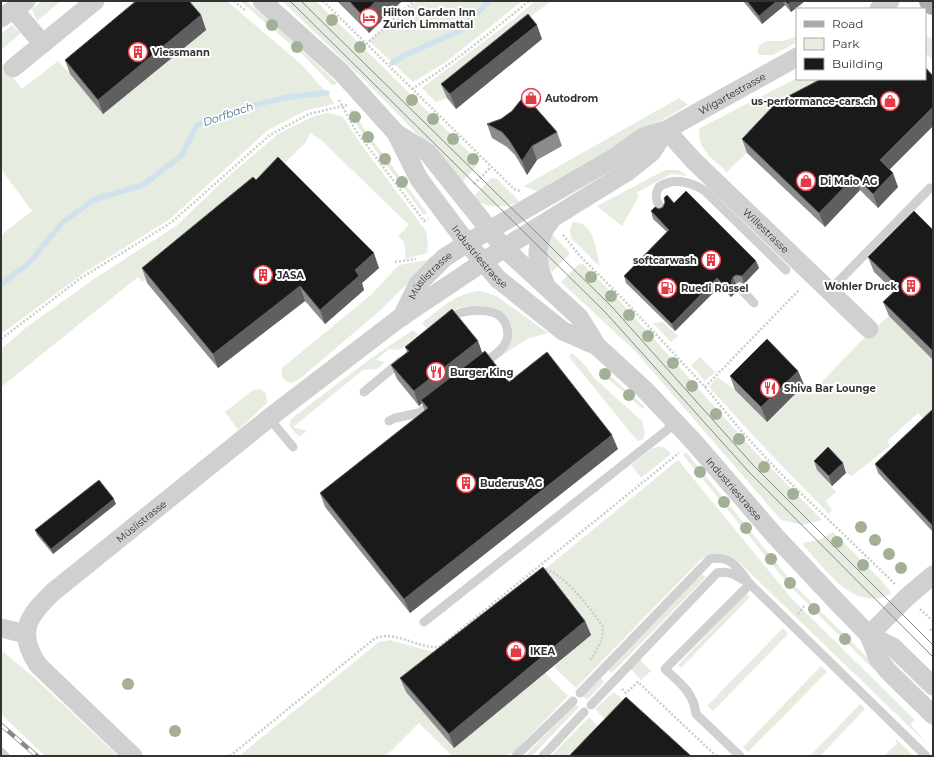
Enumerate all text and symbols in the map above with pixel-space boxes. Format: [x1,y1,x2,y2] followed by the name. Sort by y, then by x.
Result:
[383,6,476,31] place label: Hilton Garden Inn Zurich Limmattal
[358,7,380,29] hotel icon: Hilton Garden Inn Zurich Limmattal
[796,8,926,80] legend
[832,16,863,31] text: Road
[832,36,860,51] text: Park
[127,41,149,63] building icon: Viessmann
[151,46,210,59] place label: Viessmann
[832,56,883,71] text: Building
[696,70,768,118] street label: Wigartestrasse
[520,87,542,109] shop icon: Autodrom
[879,90,901,112] shop icon: us-performance-cars.ch
[544,92,598,105] place label: Autodrom
[751,95,876,108] place label: us-performance-cars.ch
[201,99,255,129] water label: Dorfbach
[795,170,817,192] shop icon: Di Maio AG
[820,175,878,188] place label: Di Maio AG
[740,206,792,256] street label: Willestrasse
[449,223,510,291] street label: Industriestrasse
[406,249,455,302] street label: Müslistrasse
[700,249,722,271] building icon: softcarwash
[633,254,697,267] place label: softcarwash
[252,264,274,286] building icon: JASA
[276,269,304,282] place label: JASA
[900,275,922,297] building icon: Wohler Druck
[656,277,678,299] fuel station icon: Ruedi Rüssel
[824,280,897,293] place label: Wohler Druck
[681,282,748,295] place label: Ruedi Rüssel
[425,361,447,383] restaurant icon: Burger King
[450,366,514,379] place label: Burger King
[759,377,781,399] restaurant icon: Shiva Bar Lounge
[784,382,876,395] place label: Shiva Bar Lounge
[703,455,765,523] street label: Industriestrasse
[455,472,477,494] building icon: Buderus AG
[480,477,543,490] place label: Buderus AG
[113,497,169,546] street label: Müslistrasse
[505,640,527,662] shop icon: IKEA
[530,645,555,658] place label: IKEA

